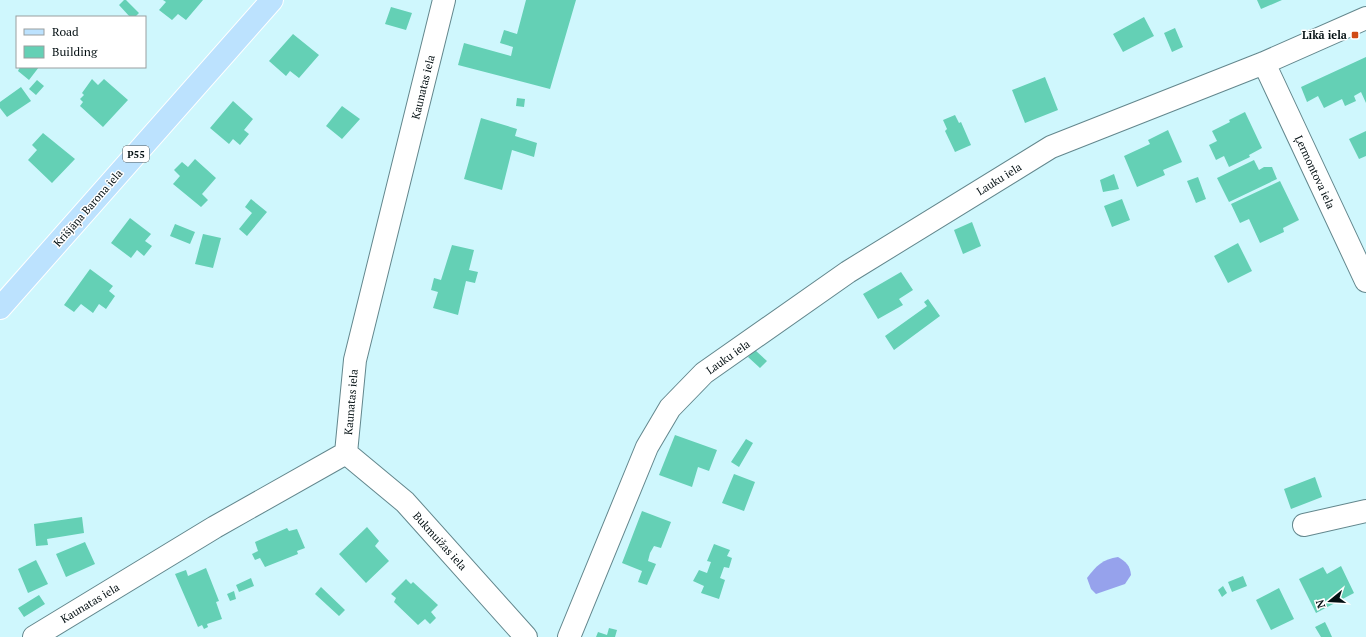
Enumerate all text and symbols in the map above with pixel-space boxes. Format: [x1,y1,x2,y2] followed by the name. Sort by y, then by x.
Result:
[16,16,146,68] legend
[52,24,79,39] text: Road
[1302,28,1347,42] place label: Līkā iela
[1350,30,1360,40] marker: Līkā iela
[52,44,98,59] text: Building
[408,53,438,121] street label: Kaunatas iela
[1291,133,1338,212] street label: Ļermontova iela
[123,146,149,162] road number: P55
[974,160,1024,198] street label: Lauku iela
[51,166,126,250] street label: Krišjāņa Barona iela
[703,337,753,377] street label: Lauku iela
[341,368,361,435] street label: Kaunatas iela
[410,509,470,573] street label: Bukmuižas iela
[58,580,122,626] street label: Kaunatas iela
[1310,581,1350,621] north arrow
[1312,597,1328,610] text: N

